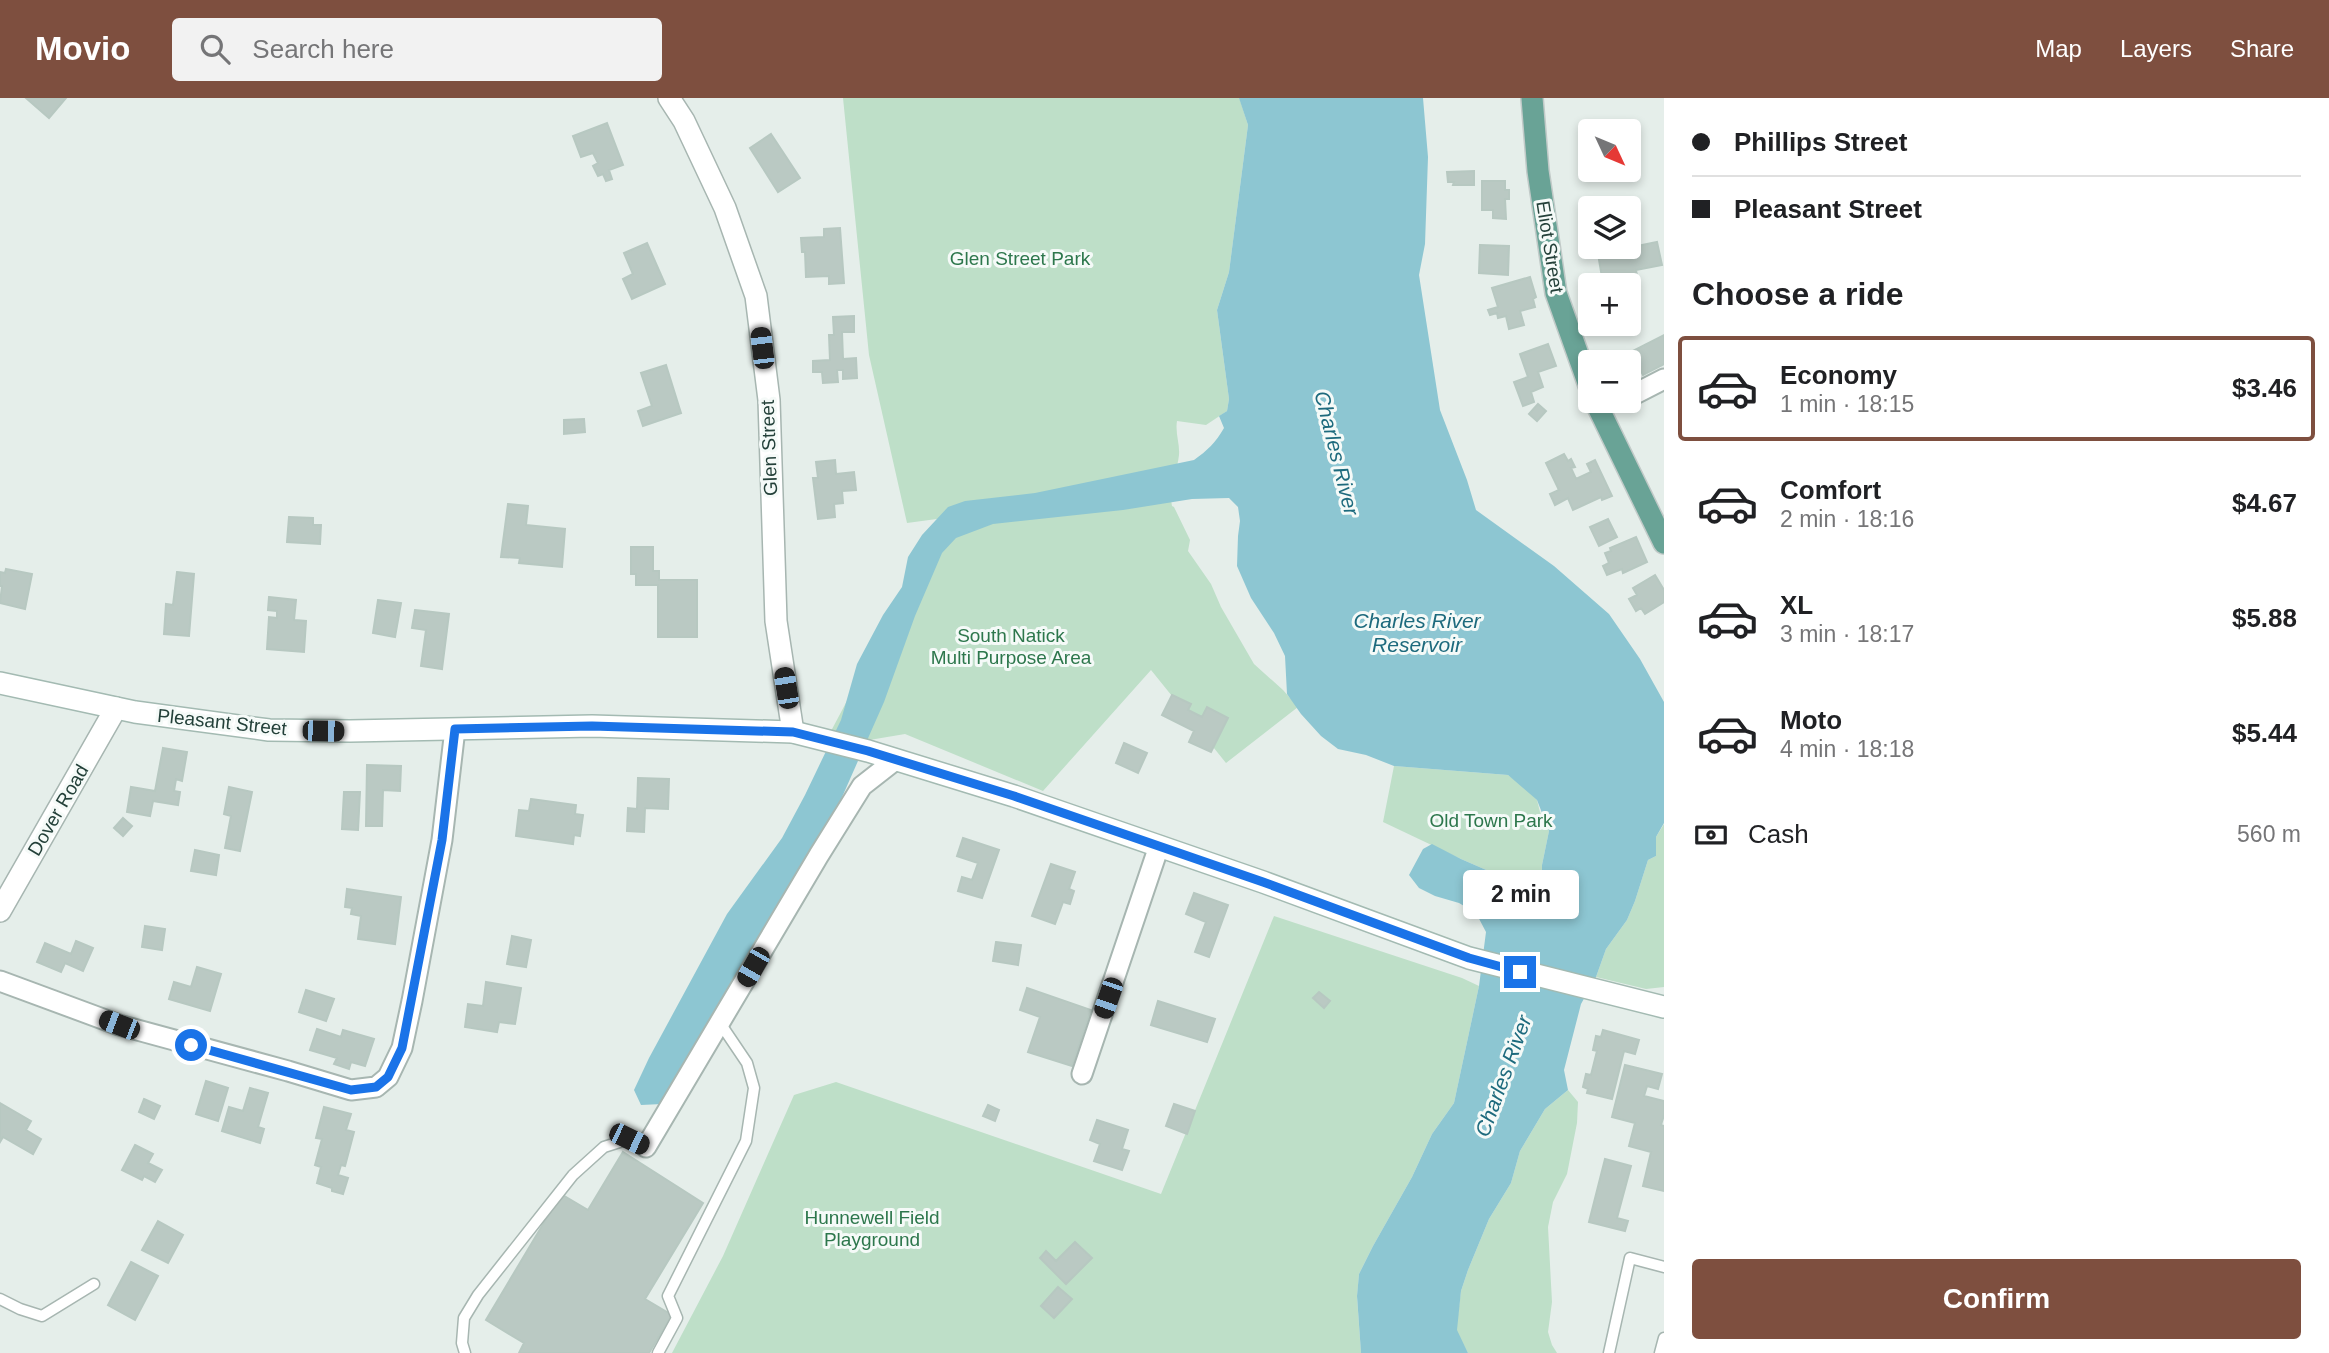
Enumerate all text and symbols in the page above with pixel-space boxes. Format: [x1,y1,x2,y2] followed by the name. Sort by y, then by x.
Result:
[172,18,662,81] search box
[35,30,130,67] text: Movio
[196,30,234,68] icon: search
[252,34,394,64] text: Search here
[2035,35,2082,62] text: Map
[2120,35,2192,62] text: Layers
[2230,35,2294,62] text: Share
[1578,119,1642,182] north arrow
[1578,119,1641,413] map controls
[1734,127,1907,157] text: Phillips Street
[1734,194,1922,224] text: Pleasant Street
[1578,196,1641,259] button: layers
[1532,199,1568,295] street label: Eliot Street
[950,248,1091,269] park label: Glen Street Park
[1578,273,1641,336] button: +
[1692,276,1904,312] text: Choose a ride
[750,326,775,370] car
[1578,350,1641,413] button: −
[1696,357,1759,420] icon: car
[1780,360,1897,390] text: Economy
[2232,373,2297,403] text: $3.46
[1310,389,1364,518] water label: Charles River
[1780,391,1914,417] text: 1 min · 18:15
[757,399,781,496] street label: Glen Street
[1696,472,1759,535] icon: car
[1780,475,1881,505] text: Comfort
[2232,488,2297,518] text: $4.67
[1780,506,1914,532] text: 2 min · 18:16
[1696,587,1759,650] icon: car
[1780,590,1813,620] text: XL
[2232,603,2297,633] text: $5.88
[1353,609,1482,656] water label: Charles River Reservoir
[1780,621,1914,647] text: 3 min · 18:17
[931,625,1092,668] park label: South Natick Multi Purpose Area
[773,666,800,710] car
[1696,702,1759,765] icon: car
[156,705,288,739] street label: Pleasant Street
[1780,705,1842,735] text: Moto
[2232,718,2297,748] text: $5.44
[302,720,345,742] car
[1780,736,1914,762] text: 4 min · 18:18
[24,761,92,859] street label: Dover Road
[1429,810,1553,831] park label: Old Town Park
[1692,816,1730,854] icon: cash
[1748,819,1809,849] text: Cash
[2237,821,2301,847] text: 560 m
[1462,870,1578,920] callout: 2 min
[1491,881,1551,907] text: 2 min
[734,944,773,990] car
[1504,956,1536,988] route end
[1092,975,1125,1021] car
[96,1008,143,1042] car
[1470,1011,1536,1140] water label: Charles River
[175,1029,207,1061] route start
[606,1120,653,1158] car
[804,1207,940,1250] park label: Hunnewell Field Playground
[1692,1259,2301,1339] button: Confirm

